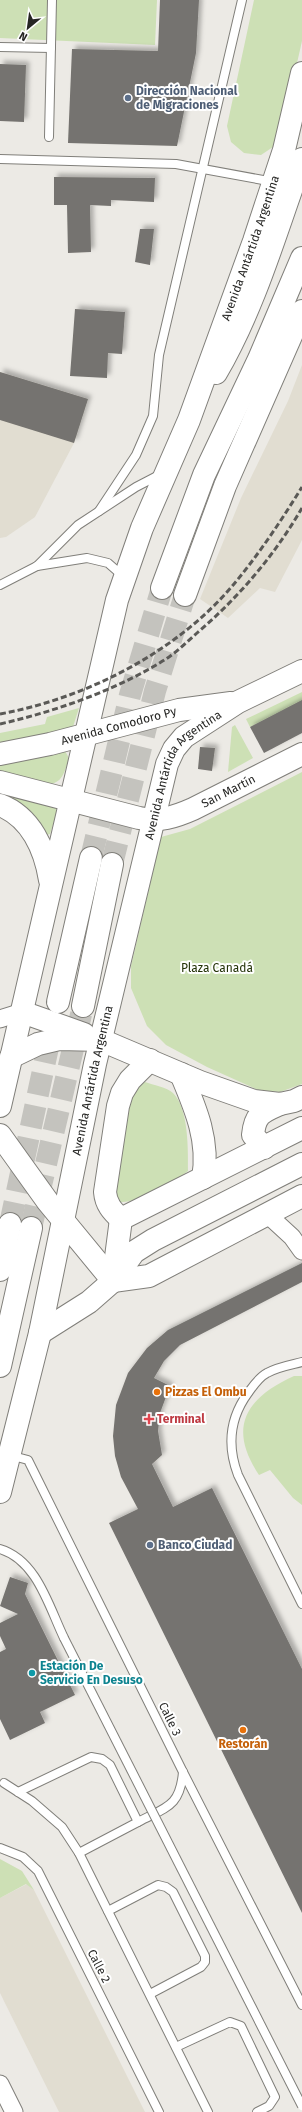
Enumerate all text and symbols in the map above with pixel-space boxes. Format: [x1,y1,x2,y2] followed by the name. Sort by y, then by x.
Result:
[8,8,48,48] north arrow
[17,29,30,44] text: N
[136,84,238,112] place label: Dirección Nacional de Migraciones
[123,93,133,103] marker: Dirección Nacional de Migraciones
[219,174,282,323] street label: Avenida Antártida Argentina
[59,704,178,748] street label: Avenida Comodoro Py
[142,708,224,841] street label: Avenida Antártida Argentina
[199,772,258,811] street label: San Martín
[181,961,253,975] park label: Plaza Canadá
[70,1004,116,1157] street label: Avenida Antártida Argentina
[165,1385,247,1399] place label: Pizzas El Ombu
[152,1387,162,1397] marker: Pizzas El Ombu
[157,1412,205,1426] place label: Terminal
[144,1414,154,1424] marker: Terminal
[158,1538,232,1552] place label: Banco Ciudad
[145,1540,155,1550] marker: Banco Ciudad
[40,1659,143,1687] place label: Estación De Servicio En Desuso
[27,1668,37,1678] marker: Estación De Servicio En Desuso
[156,1700,184,1738] street label: Calle 3
[238,1725,248,1735] marker: Restorán
[219,1737,268,1751] place label: Restorán
[85,1947,113,1985] street label: Calle 2

